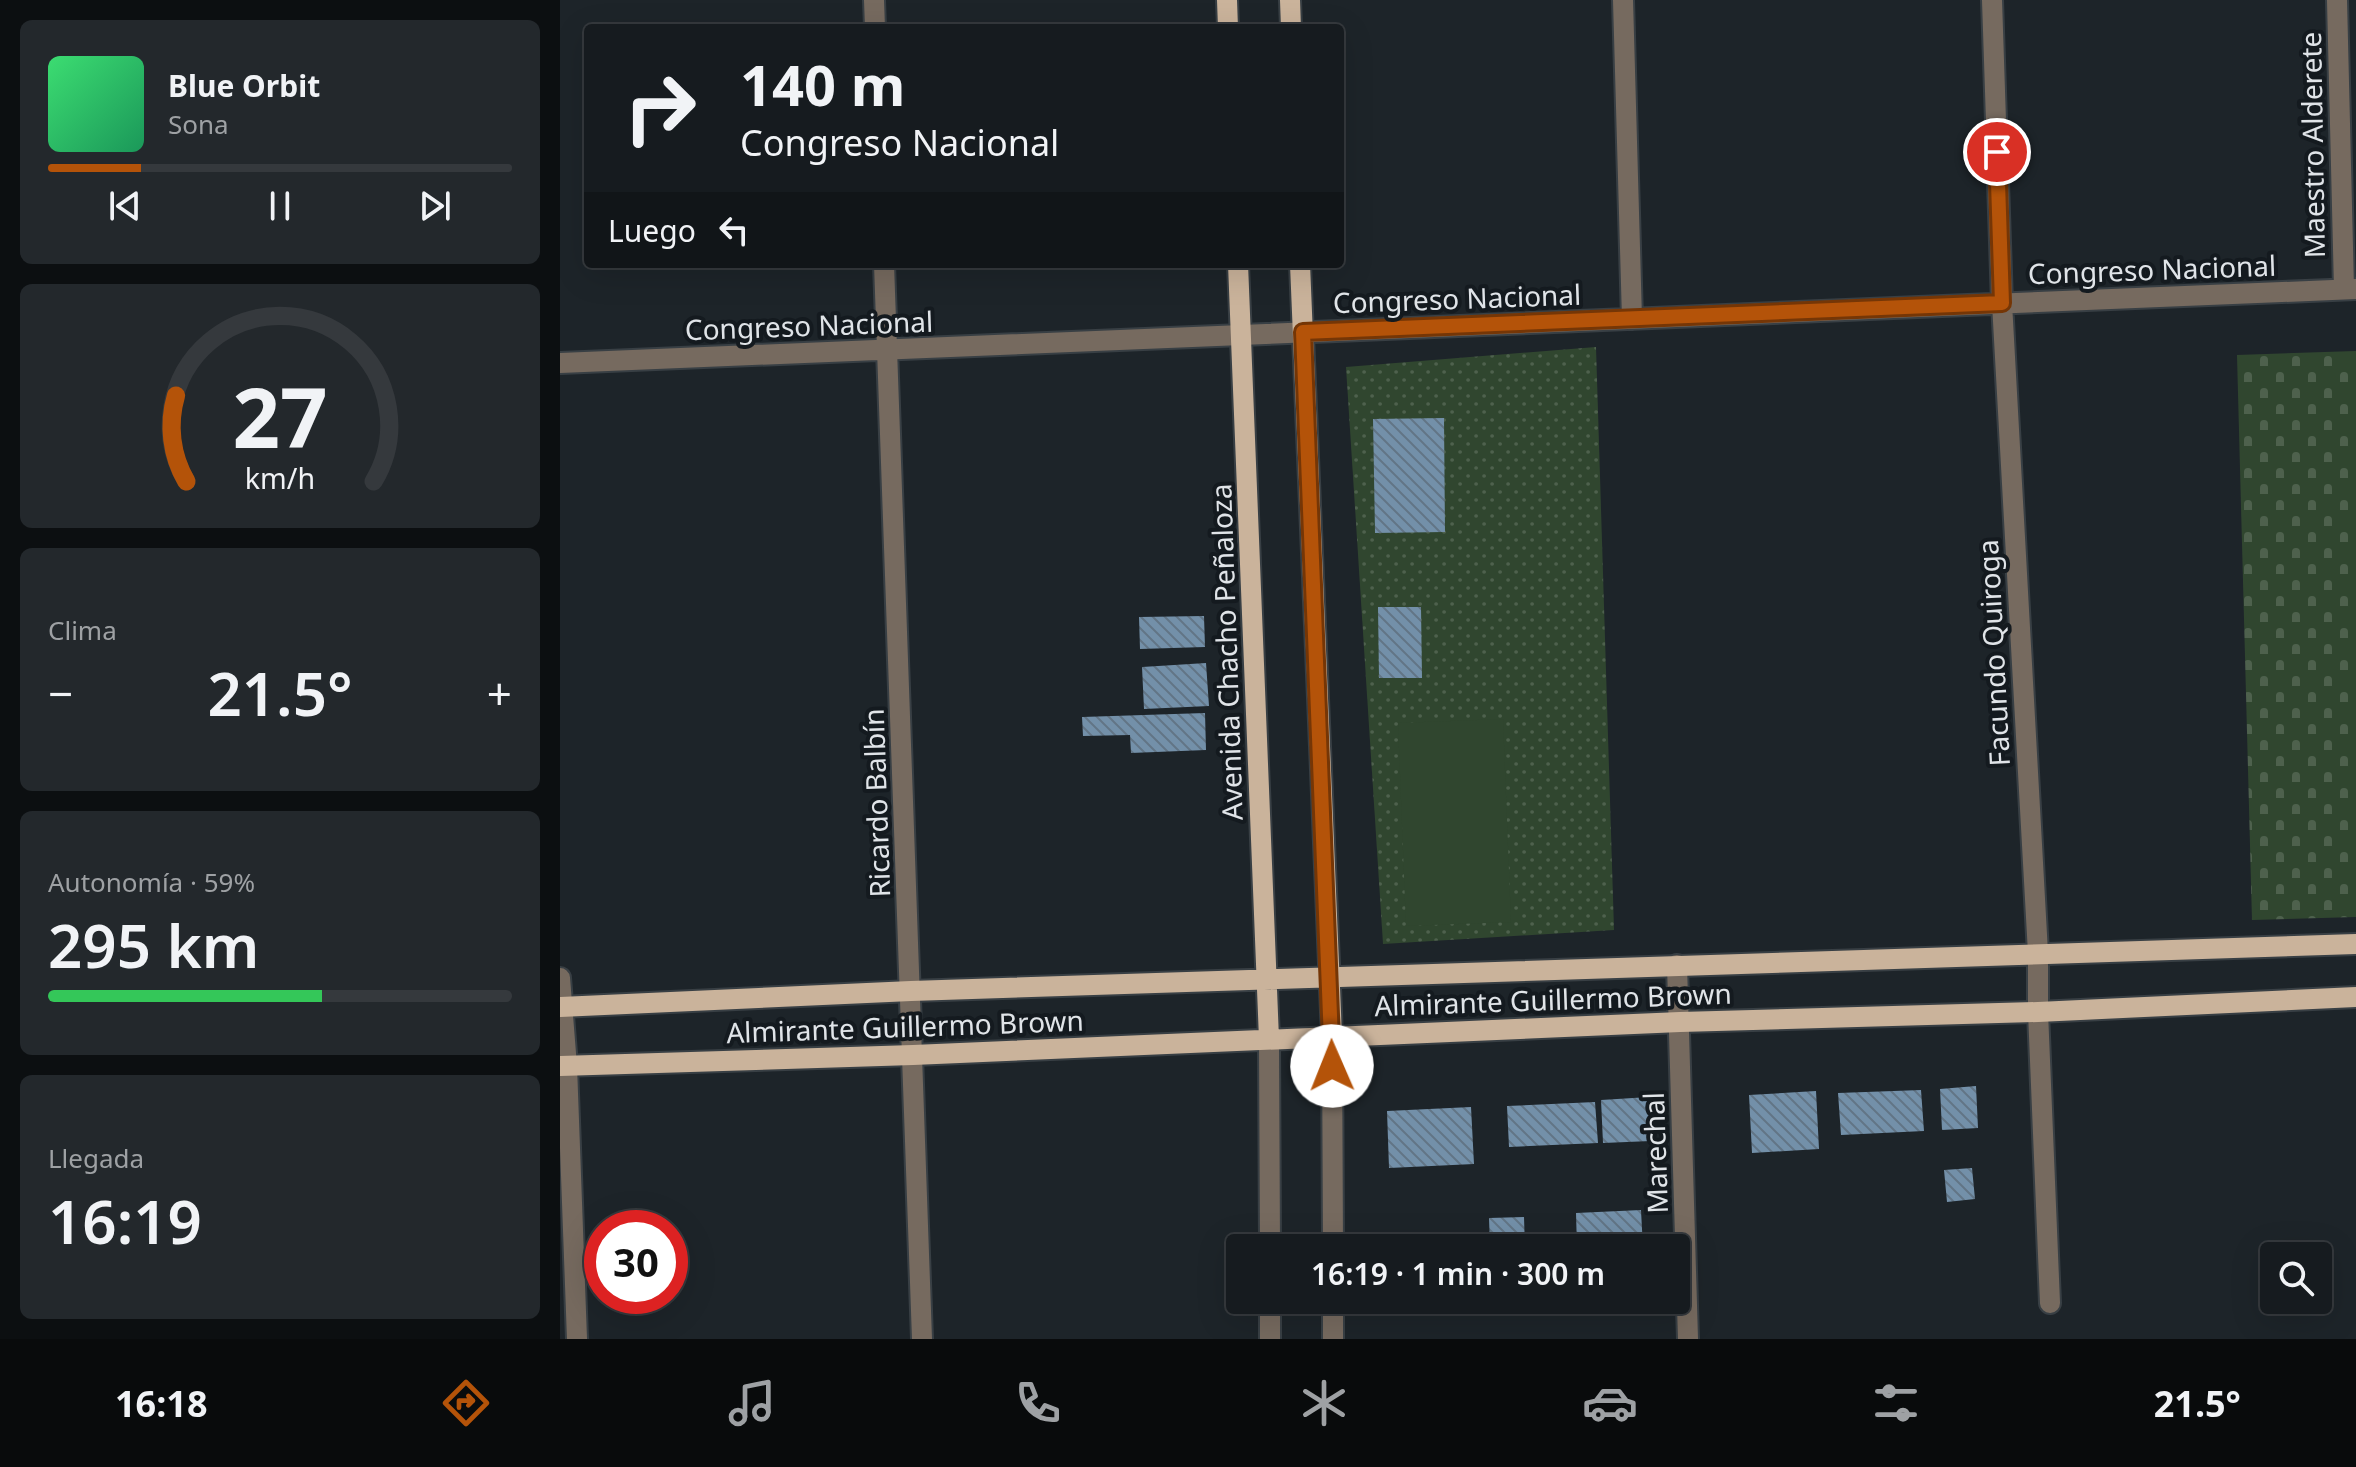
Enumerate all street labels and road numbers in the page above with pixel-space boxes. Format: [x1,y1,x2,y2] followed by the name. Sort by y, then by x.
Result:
[2291,31,2333,259] street label: Maestro Alderete
[2027,246,2277,292] street label: Congreso Nacional
[1332,275,1582,321] street label: Congreso Nacional
[684,302,934,348] street label: Congreso Nacional
[1201,483,1251,821] street label: Avenida Chacho Peñaloza
[1968,539,2018,767] street label: Facundo Quiroga
[854,708,898,898] street label: Ricardo Balbín
[1374,974,1732,1024] street label: Almirante Guillermo Brown
[726,1001,1084,1051] street label: Almirante Guillermo Brown
[1634,1092,1676,1214] street label: Marechal

